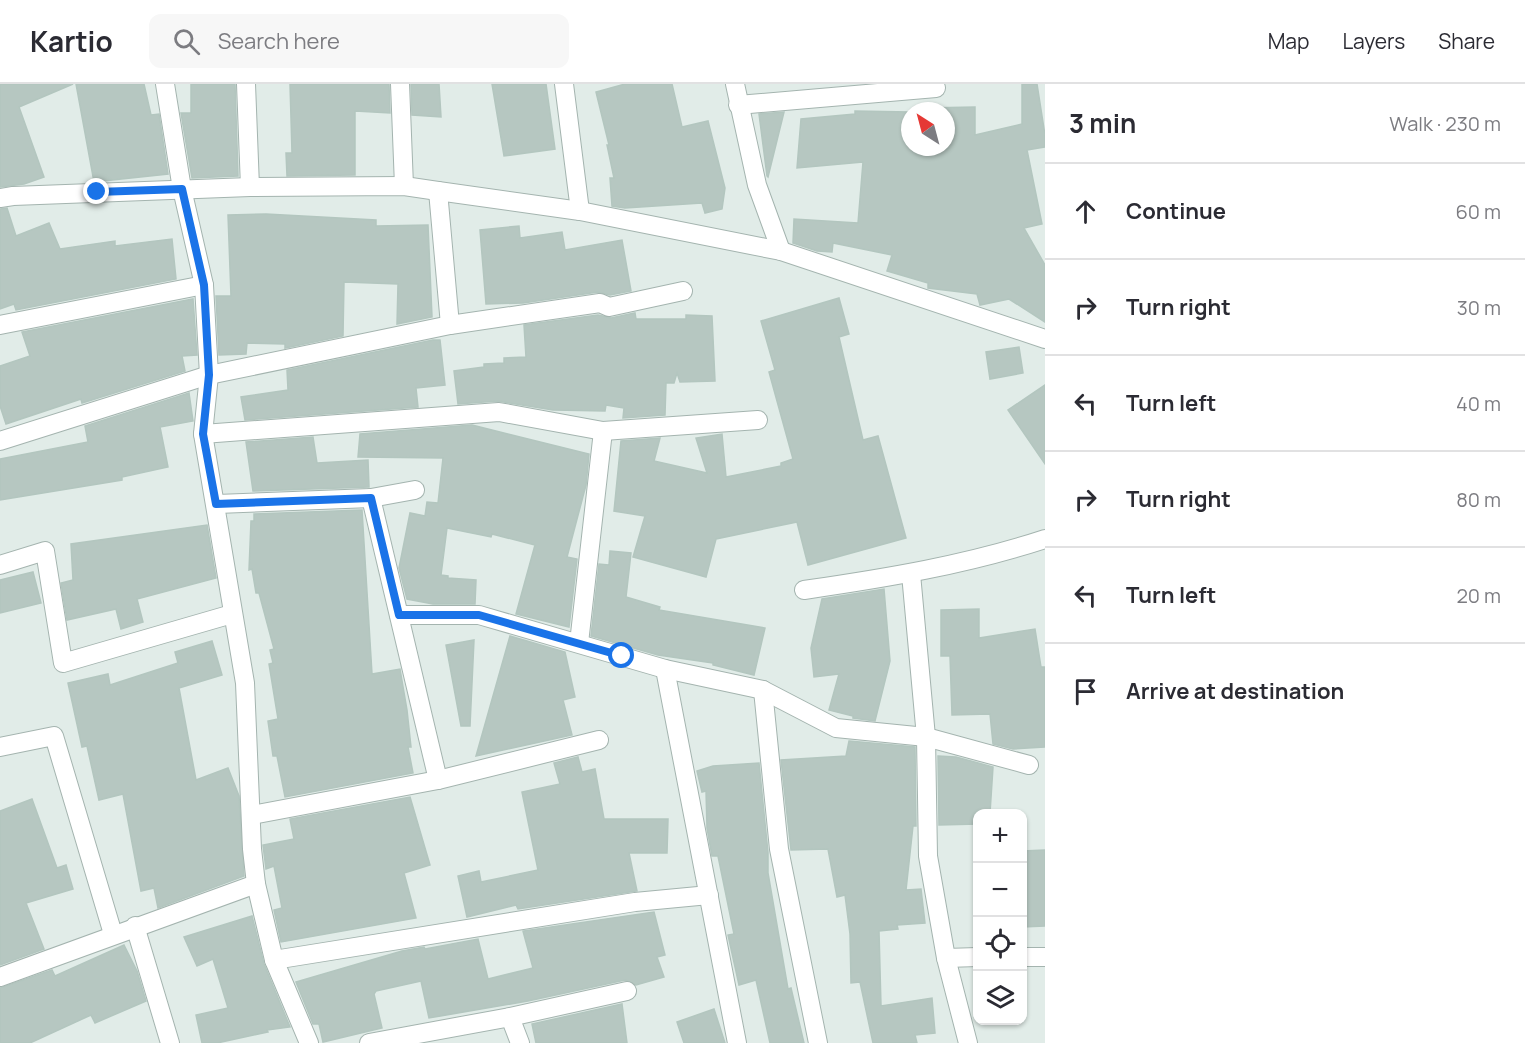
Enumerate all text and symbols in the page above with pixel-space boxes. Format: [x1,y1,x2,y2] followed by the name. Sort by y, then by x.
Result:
[149,14,569,68] search box
[30,22,113,60] text: Kartio
[170,25,203,58] icon: search
[218,26,340,56] text: Search here
[1268,27,1309,55] text: Map
[1342,27,1405,55] text: Layers
[1438,27,1495,55] text: Share
[901,102,955,156] north arrow
[1069,105,1136,141] text: 3 min
[1389,110,1501,137] text: Walk · 230 m
[83,178,109,204] route end
[1069,195,1102,228] icon: ahead
[1126,196,1226,226] text: Continue
[1455,198,1501,225] text: 60 m
[1069,291,1102,324] icon: right
[1126,292,1231,322] text: Turn right
[1457,294,1501,321] text: 30 m
[1069,387,1102,420] icon: left
[1126,388,1216,418] text: Turn left
[1456,390,1501,417] text: 40 m
[1069,483,1102,516] icon: right
[1126,484,1231,514] text: Turn right
[1456,486,1501,513] text: 80 m
[1069,579,1102,612] icon: left
[1126,580,1216,610] text: Turn left
[1456,582,1501,609] text: 20 m
[608,642,634,668] route start
[1069,675,1102,708] icon: arrive
[1126,676,1344,706] text: Arrive at destination
[973,809,1027,1025] map controls
[973,809,1027,863] button: +
[973,863,1027,917] button: −
[973,917,1027,971] button: locate
[973,971,1027,1025] button: layers

